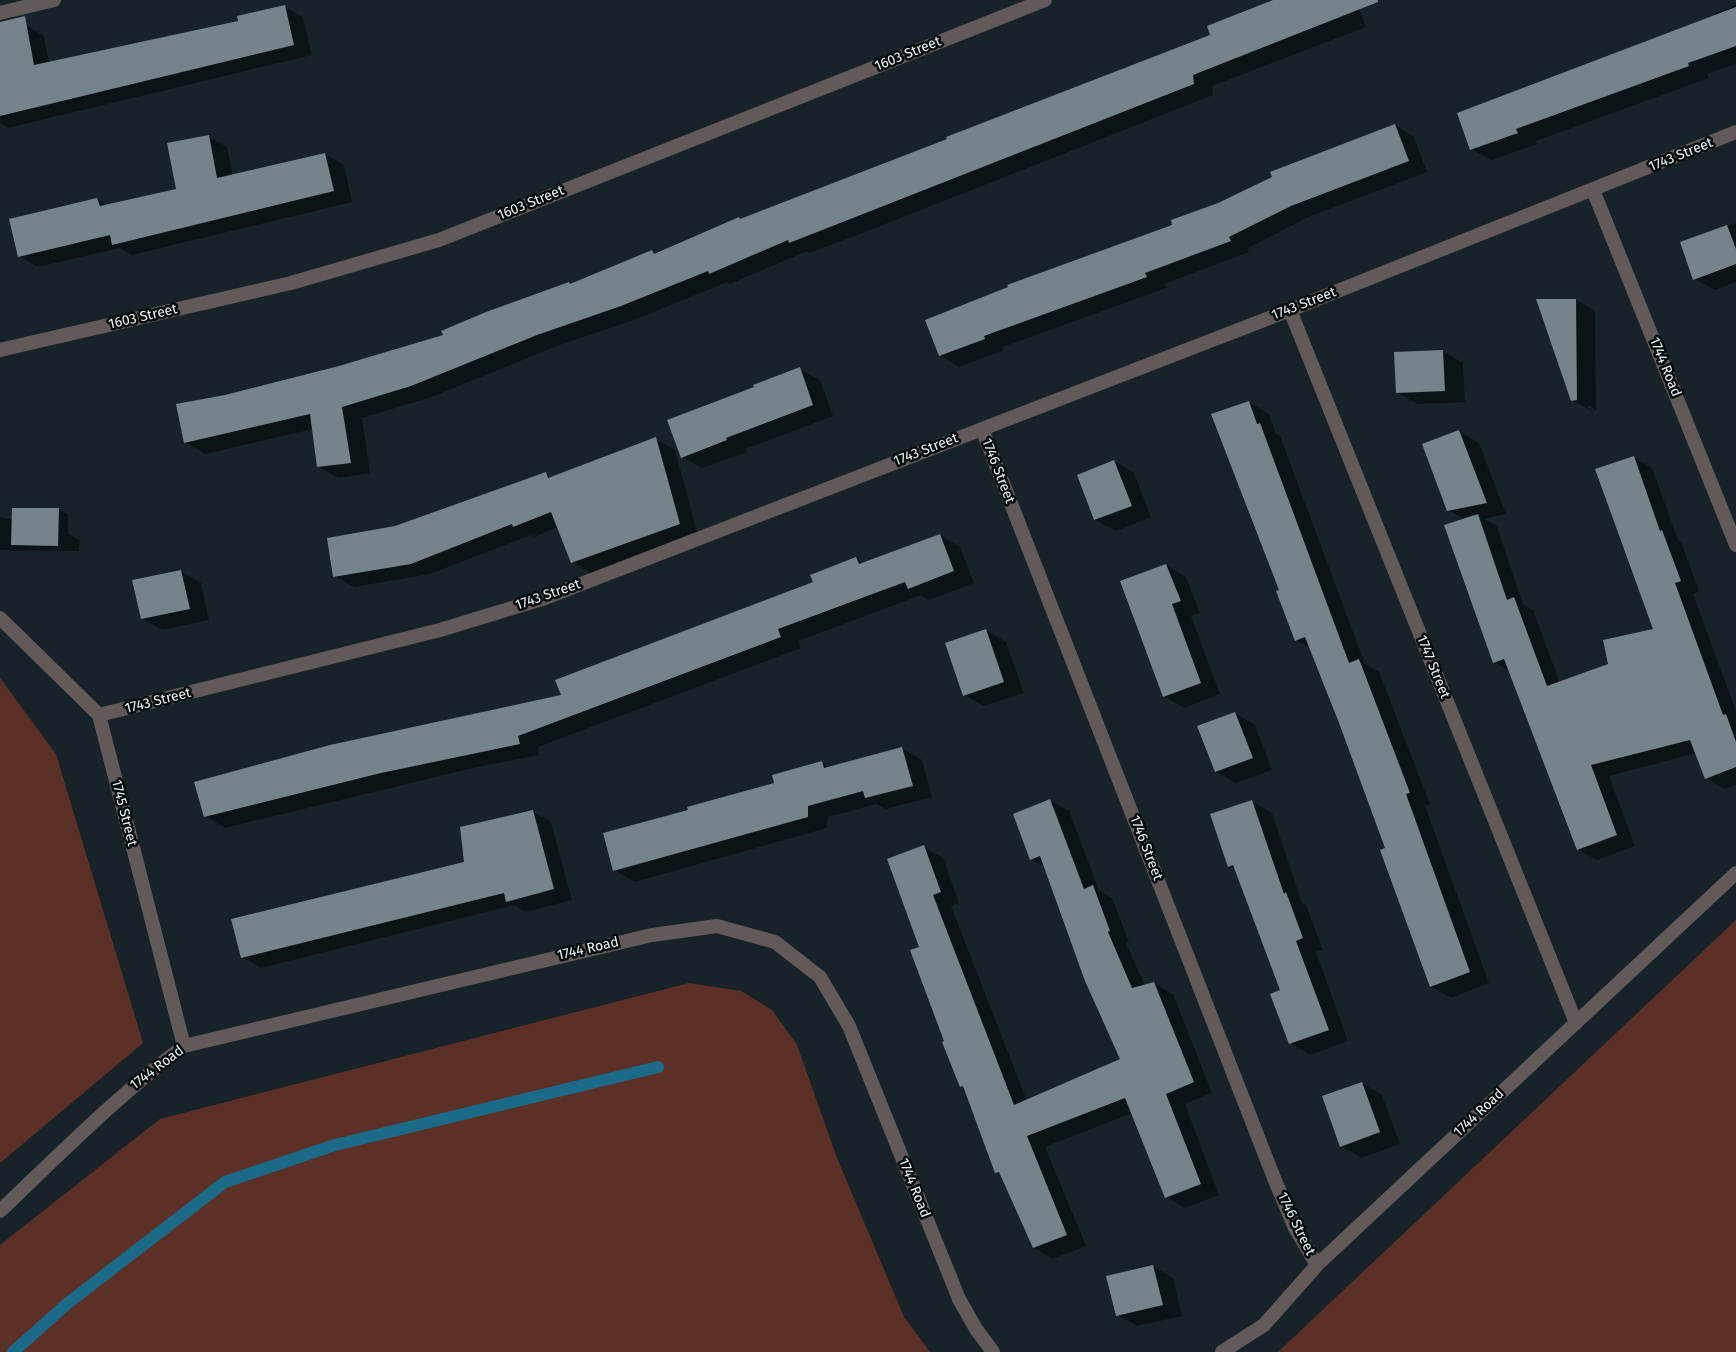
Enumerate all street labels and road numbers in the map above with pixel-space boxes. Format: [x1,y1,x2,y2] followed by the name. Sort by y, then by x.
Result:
[872,33,944,75] street label: 1603 Street
[1647,135,1715,175] street label: 1743 Street
[495,182,567,224] street label: 1603 Street
[1269,284,1339,324] street label: 1743 Street
[107,301,179,333] street label: 1603 Street
[1645,335,1685,399] street label: 1744 Road
[891,430,961,470] street label: 1743 Street
[978,436,1018,506] street label: 1746 Street
[513,576,583,614] street label: 1743 Street
[1413,633,1453,701] street label: 1747 Street
[123,685,193,717] street label: 1743 Street
[108,778,140,848] street label: 1745 Street
[1126,813,1166,883] street label: 1746 Street
[556,934,620,964] street label: 1744 Road
[127,1042,187,1094] street label: 1744 Road
[1450,1086,1508,1140] street label: 1744 Road
[894,1156,934,1220] street label: 1744 Road
[1273,1190,1319,1258] street label: 1746 Street

